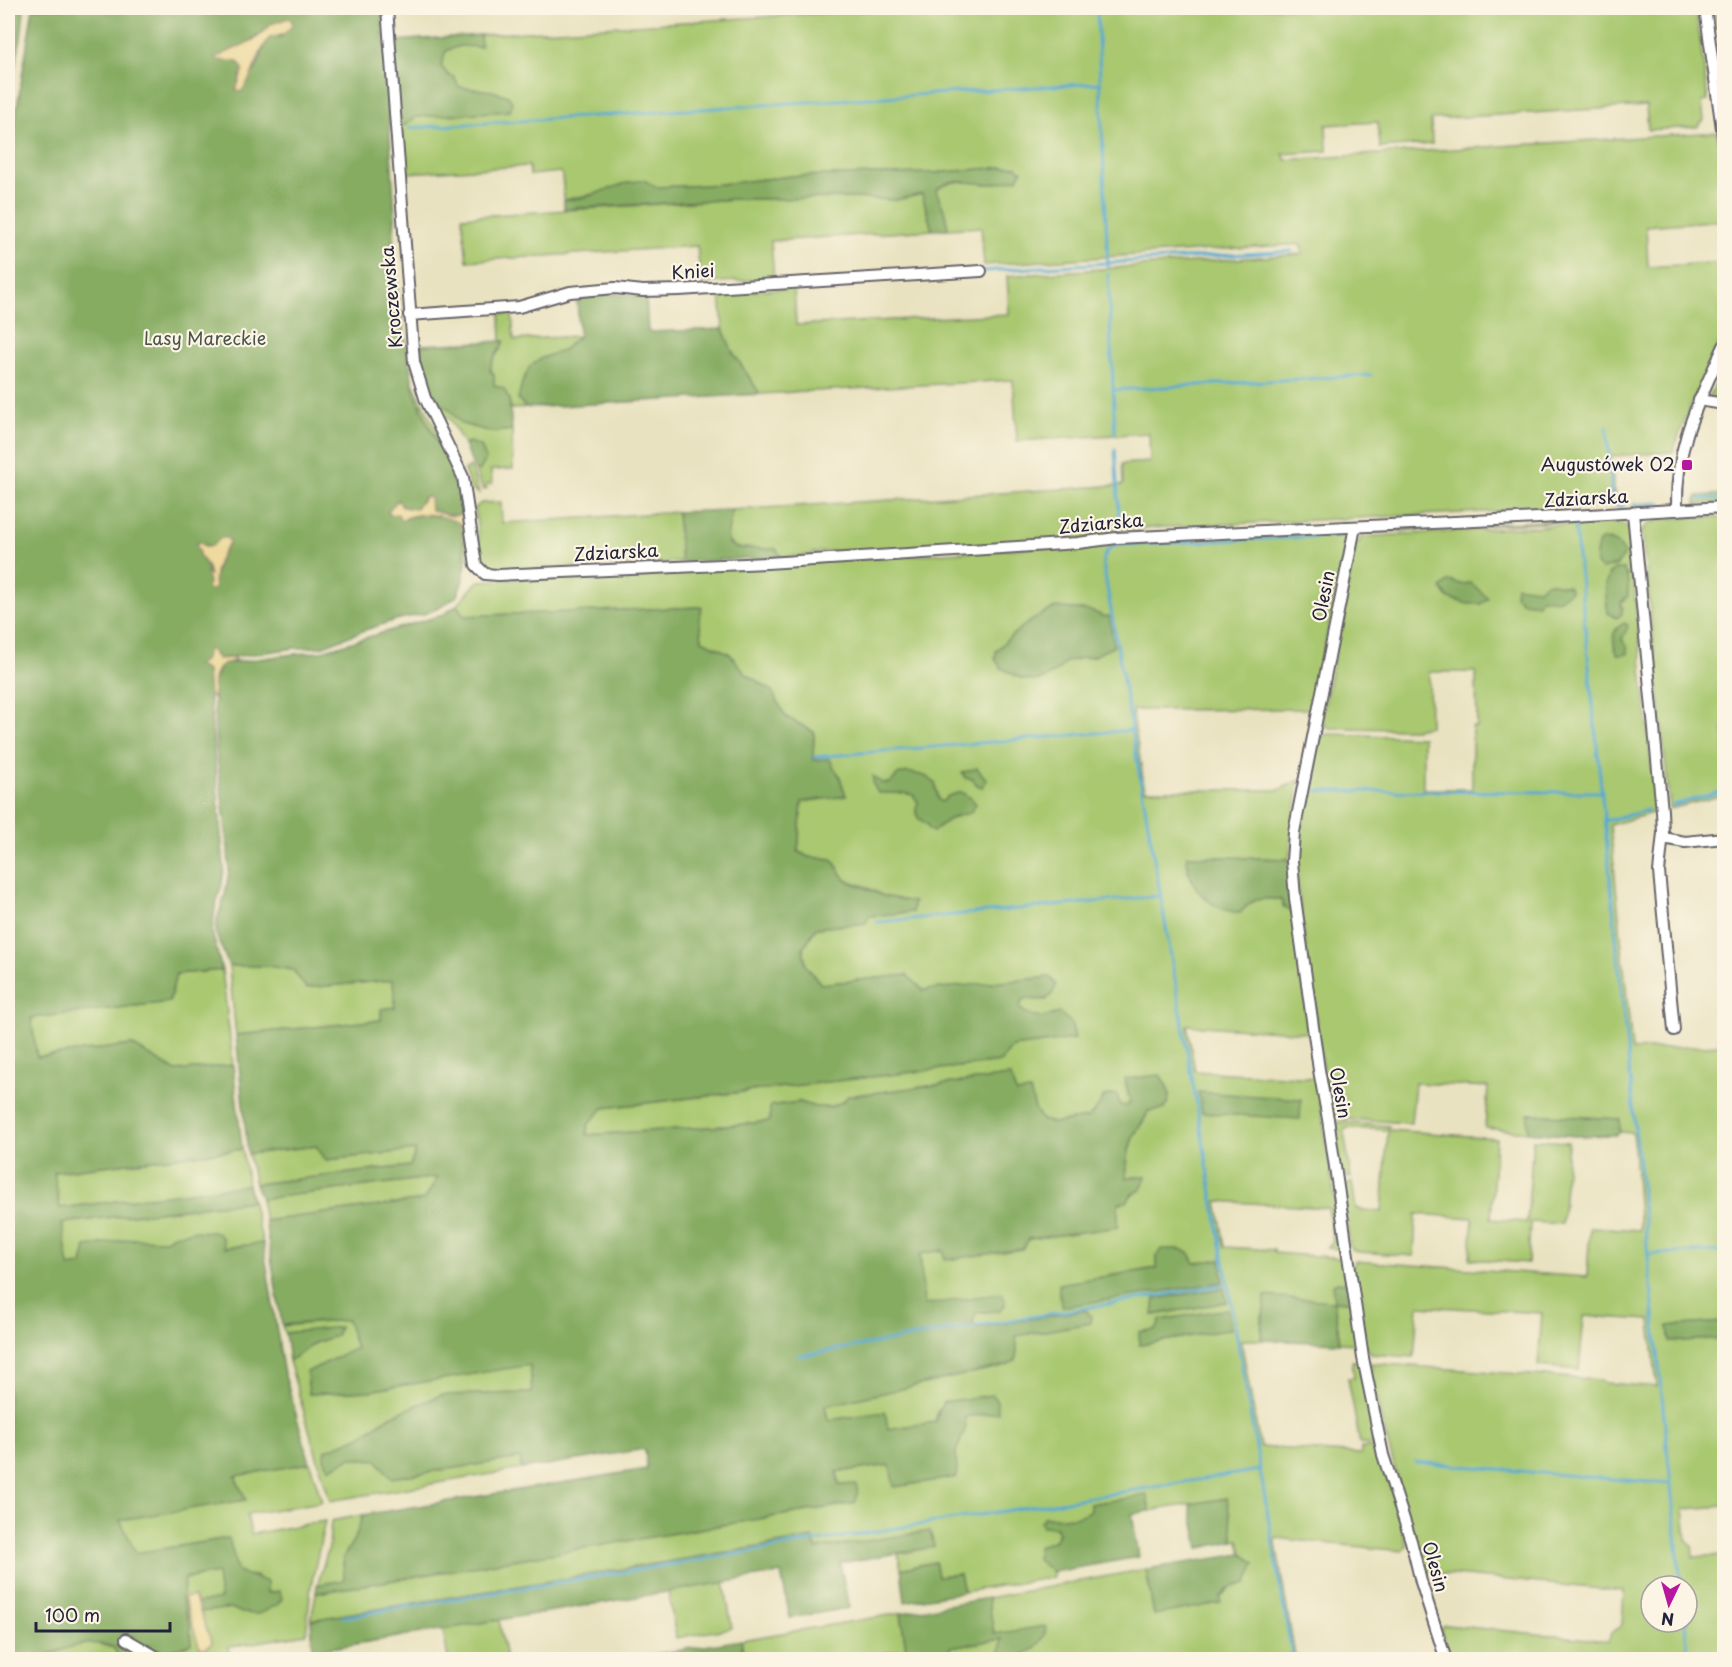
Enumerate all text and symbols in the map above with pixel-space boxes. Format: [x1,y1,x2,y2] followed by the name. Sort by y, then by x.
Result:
[373,244,408,349] street label: Kroczewska
[671,256,715,285] street label: Kniei
[144,324,266,351] park label: Lasy Mareckie
[1541,450,1675,477] place label: Augustówek 02
[1680,458,1694,472] marker: Augustówek 02
[1543,482,1630,513] street label: Zdziarska
[1057,505,1145,540] street label: Zdziarska
[573,536,660,567] street label: Zdziarska
[1304,568,1341,624] street label: Olesin
[1324,1065,1359,1121] street label: Olesin
[1416,1538,1457,1595] street label: Olesin
[1639,1574,1699,1634] north arrow
[36,1595,170,1633] scale bar
[45,1601,100,1628] text: 100 m
[1660,1607,1675,1632] text: N

